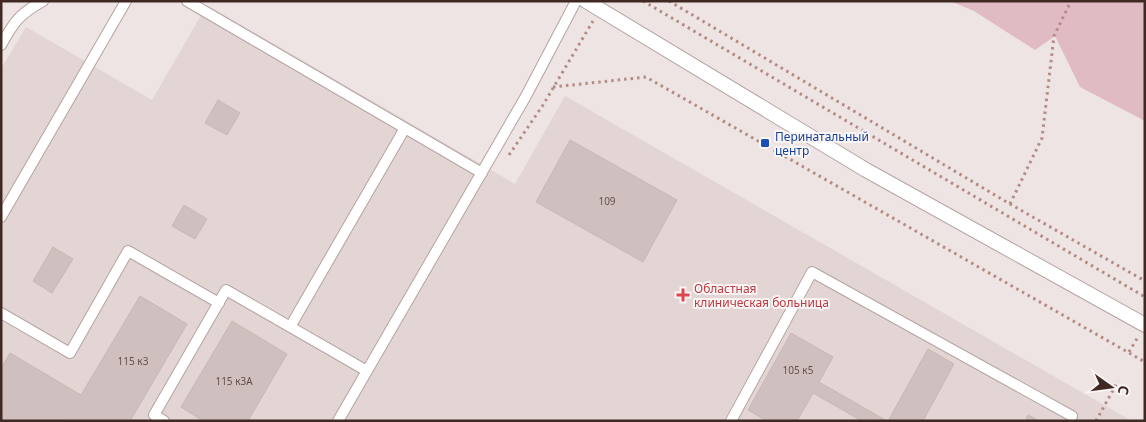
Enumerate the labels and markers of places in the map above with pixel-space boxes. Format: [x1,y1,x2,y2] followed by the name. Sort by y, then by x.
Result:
[775,128,869,159] place label: Перинатальный центр
[759,137,771,149] marker: Перинатальный центр
[694,280,829,311] place label: Областная клиническая больница
[676,288,690,302] marker: Областная клиническая больница

